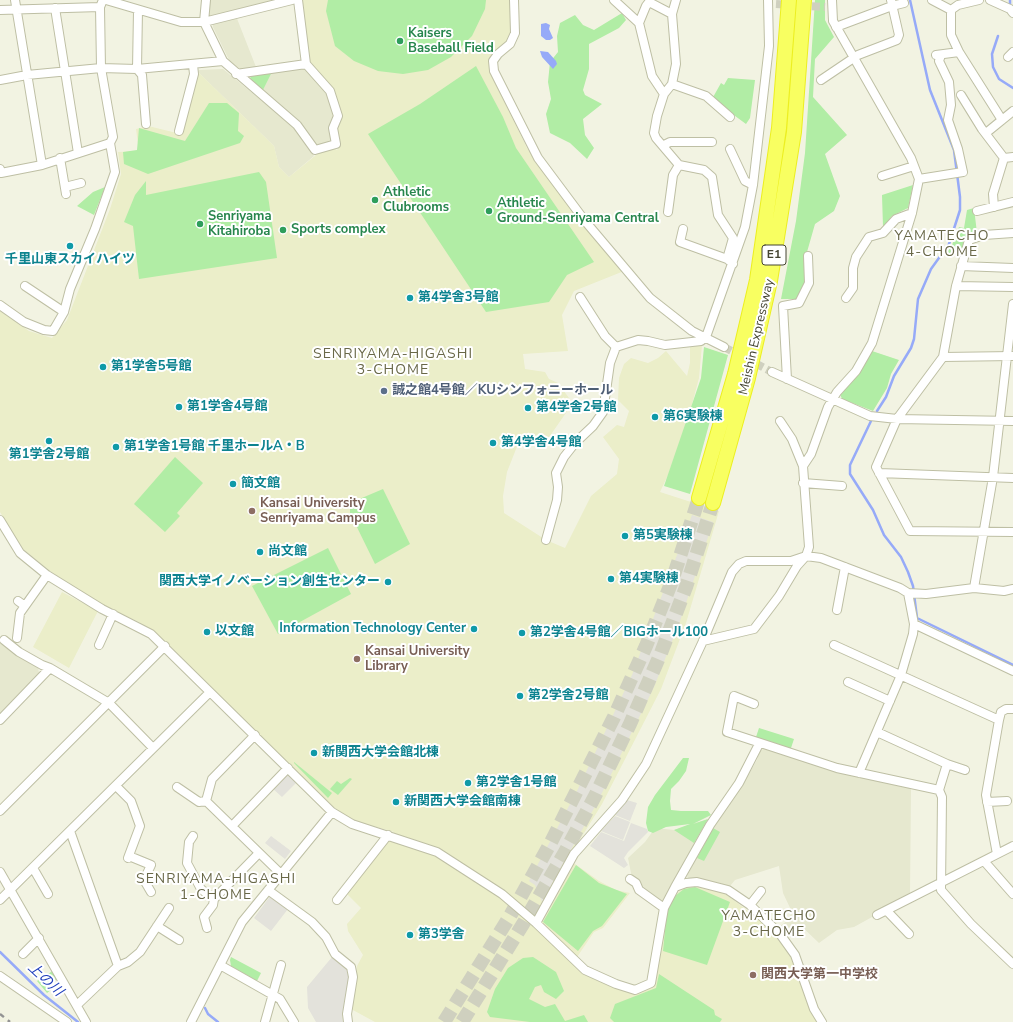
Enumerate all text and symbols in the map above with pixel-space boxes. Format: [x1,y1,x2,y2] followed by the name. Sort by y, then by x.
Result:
[408,26,494,57] place label: Kaisers Baseball Field
[395,36,405,46] marker: Kaisers Baseball Field
[383,185,449,216] place label: Athletic Clubrooms
[370,195,380,205] marker: Athletic Clubrooms
[497,196,659,227] place label: Athletic Ground-Senriyama Central
[484,206,494,216] marker: Athletic Ground-Senriyama Central
[208,209,272,240] place label: Senriyama Kitahiroba
[195,219,205,229] marker: Senriyama Kitahiroba
[291,222,386,238] place label: Sports complex
[278,225,288,235] marker: Sports complex
[894,229,990,262] district label: YAMATECHO 4-CHOME
[65,241,75,251] marker: 千里山東スカイハイツ
[762,245,786,265] road number: E1
[5,252,135,268] place label: 千里山東スカイハイツ
[736,277,778,397] street label: Meishin Expressway
[418,290,499,306] place label: 第4学舎3号館
[405,293,415,303] marker: 第4学舎3号館
[313,347,473,380] district label: SENRIYAMA-HIGASHI 3-CHOME
[111,359,192,375] place label: 第1学舎5号館
[98,362,108,372] marker: 第1学舎5号館
[392,383,613,399] place label: 誠之館4号館／KUシンフォニーホール
[379,386,389,396] marker: 誠之館4号館／KUシンフォニーホール
[187,399,268,415] place label: 第1学舎4号館
[536,400,617,416] place label: 第4学舎2号館
[174,402,184,412] marker: 第1学舎4号館
[523,403,533,413] marker: 第4学舎2号館
[663,409,723,425] place label: 第6実験棟
[650,412,660,422] marker: 第6実験棟
[501,435,582,451] place label: 第4学舎4号館
[44,436,54,446] marker: 第1学舎2号館
[488,438,498,448] marker: 第4学舎4号館
[124,439,305,455] place label: 第1学舎1号館 千里ホールA・B
[111,442,121,452] marker: 第1学舎1号館 千里ホールA・B
[9,447,89,463] place label: 第1学舎2号館
[241,476,280,492] place label: 簡文館
[228,479,238,489] marker: 簡文館
[260,496,376,527] place label: Kansai University Senriyama Campus
[247,506,257,516] marker: Kansai University Senriyama Campus
[633,528,693,544] place label: 第5実験棟
[620,531,630,541] marker: 第5実験棟
[268,544,307,560] place label: 尚文館
[255,547,265,557] marker: 尚文館
[619,571,679,587] place label: 第4実験棟
[159,574,380,590] place label: 関西大学イノベーション創生センター
[606,574,616,584] marker: 第4実験棟
[383,577,393,587] marker: 関西大学イノベーション創生センター
[279,621,466,637] place label: Information Technology Center
[215,624,254,640] place label: 以文館
[469,624,479,634] marker: Information Technology Center
[530,625,708,641] place label: 第2学舎4号館／BIGホール100
[202,627,212,637] marker: 以文館
[517,628,527,638] marker: 第2学舎4号館／BIGホール100
[365,644,470,675] place label: Kansai University Library
[352,654,362,664] marker: Kansai University Library
[528,688,609,704] place label: 第2学舎2号館
[515,691,525,701] marker: 第2学舎2号館
[322,745,439,761] place label: 新関西大学会館北棟
[309,748,319,758] marker: 新関西大学会館北棟
[476,775,557,791] place label: 第2学舎1号館
[463,778,473,788] marker: 第2学舎1号館
[404,794,521,810] place label: 新関西大学会館南棟
[391,797,401,807] marker: 新関西大学会館南棟
[136,872,296,904] district label: SENRIYAMA-HIGASHI 1-CHOME
[721,909,817,942] district label: YAMATECHO 3-CHOME
[418,927,465,943] place label: 第3学舎
[405,930,415,940] marker: 第3学舎
[24,960,66,1000] water label: 上の川
[761,967,878,983] place label: 関西大学第一中学校
[748,970,758,980] marker: 関西大学第一中学校

